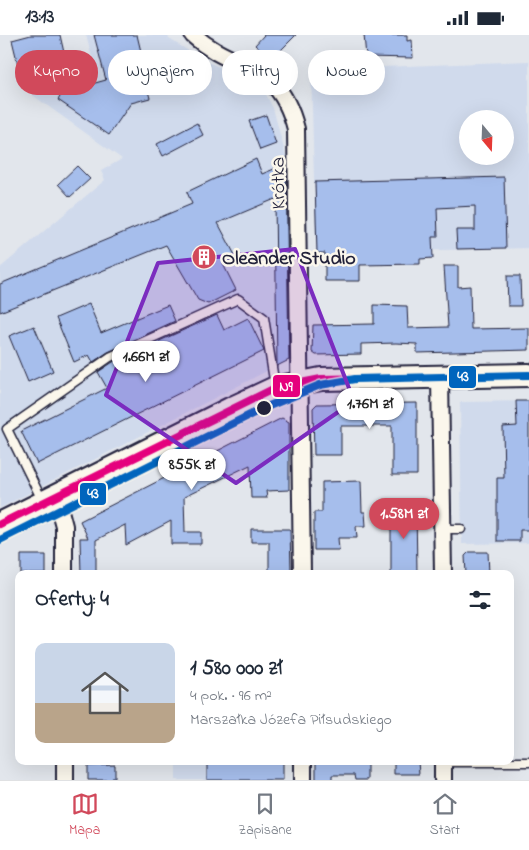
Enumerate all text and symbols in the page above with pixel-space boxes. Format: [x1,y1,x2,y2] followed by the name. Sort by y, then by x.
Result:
[25,4,54,31] text: 13:13
[15,50,98,95] chip: Kupno
[108,50,212,95] chip: Wynajem
[222,50,298,95] chip: Filtry
[308,50,385,95] chip: Nowe
[459,110,514,165] north arrow
[459,110,514,165] map controls
[265,156,294,210] street label: Krótka
[191,244,217,270] building icon: Oleander Studio
[222,245,356,274] place label: Oleander Studio
[94,341,198,383] pin: 1.66M zł
[123,345,169,369] text: 1.66M zł
[448,365,477,389] line badge: 43
[456,367,469,388] text: 43
[272,374,301,398] line badge: N9
[279,377,294,398] text: N9
[318,387,422,430] pin: 1.76M zł
[347,392,393,416] text: 1.76M zł
[255,399,273,417] unlabelled marker
[146,449,238,491] pin: 855K zł
[169,453,215,477] text: 855K zł
[79,482,107,506] line badge: 43
[86,484,99,505] text: 43
[352,497,456,540] pin: 1.58M zł
[380,502,428,526] text: 1.58M zł
[35,585,109,615] text: Oferty: 4
[466,586,494,614] icon: filters
[190,654,282,684] text: 1 580 000 zł
[75,663,135,723] icon: home
[190,684,272,708] text: 4 pok. · 96 m²
[190,708,392,732] text: Marszałka Józefa Piłsudskiego
[69,790,100,841] tab: Mapa
[238,790,292,841] tab: Zapisane
[430,790,460,841] tab: Start

